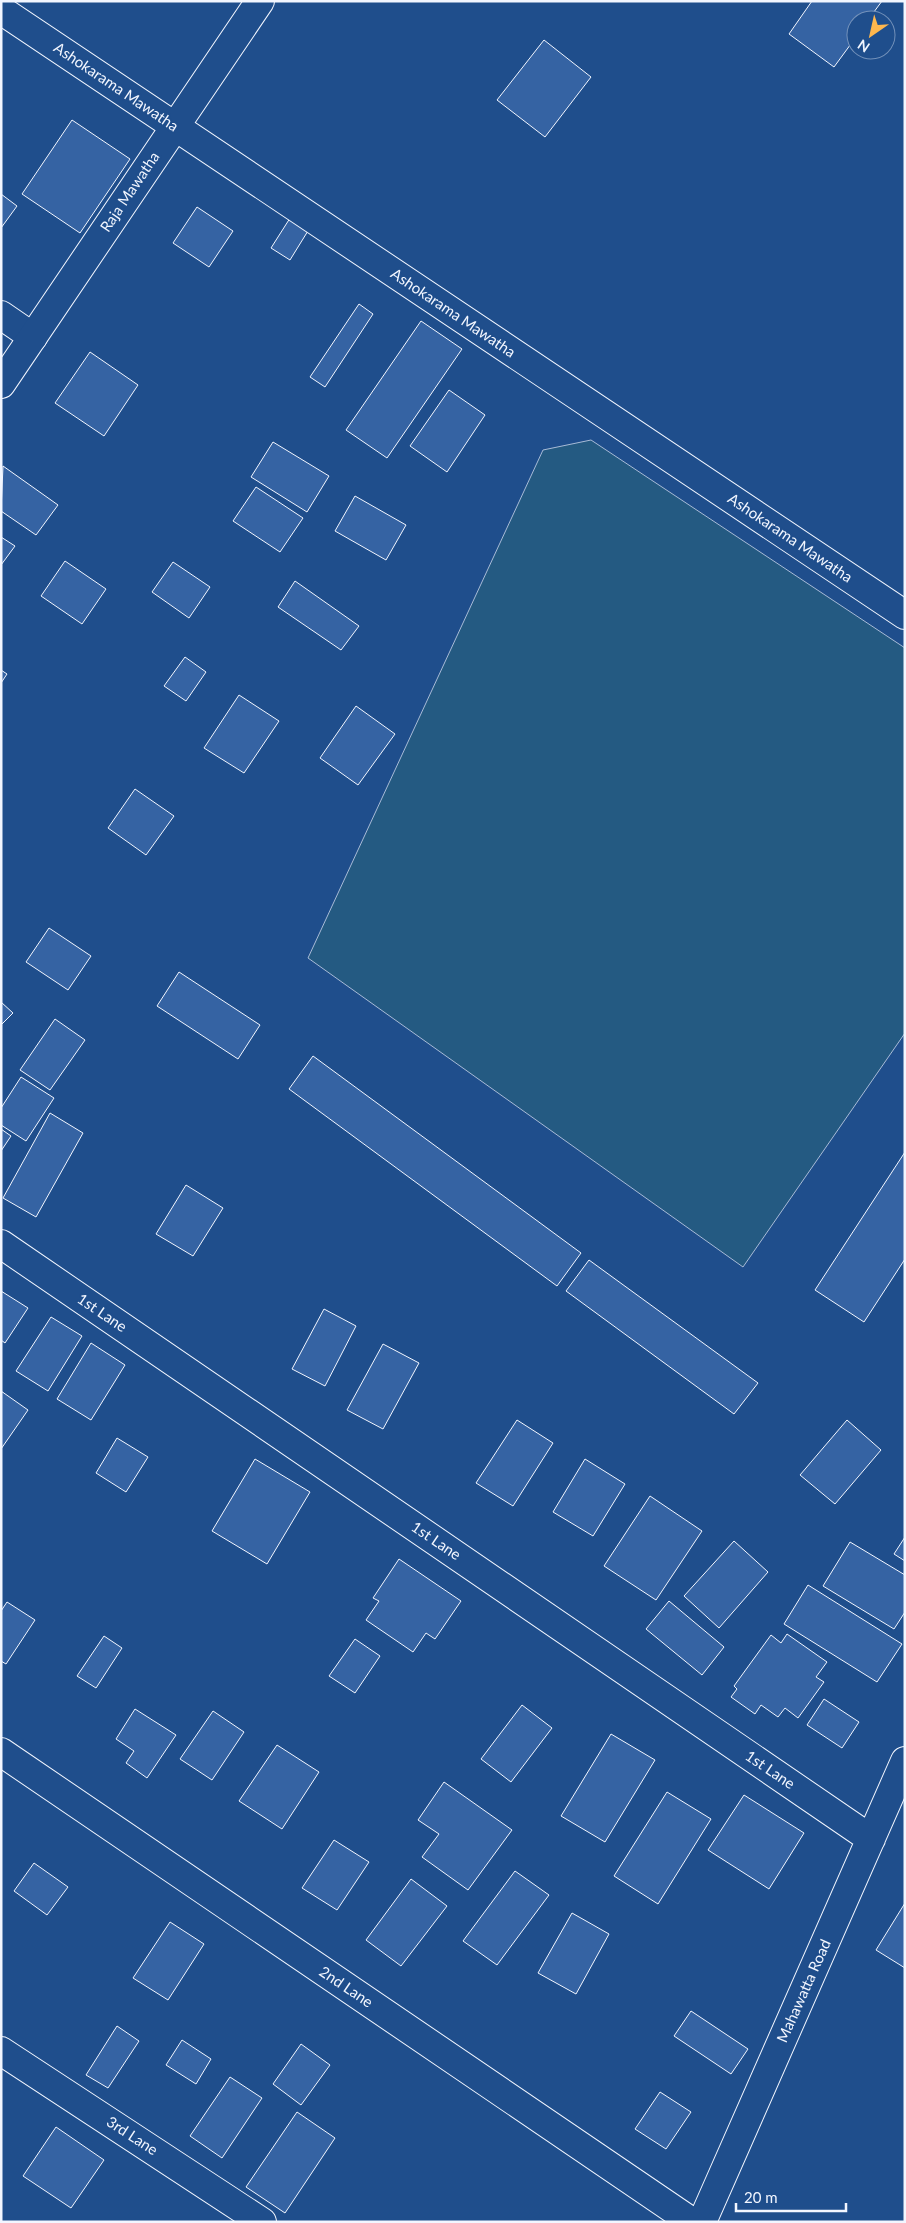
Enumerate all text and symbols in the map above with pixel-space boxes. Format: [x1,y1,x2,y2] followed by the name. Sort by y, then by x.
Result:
[846,10,896,60] north arrow
[854,36,873,56] text: N
[51,38,182,135] street label: Ashokarama Mawatha
[96,148,163,235] street label: Raja Mawatha
[388,264,519,361] street label: Ashokarama Mawatha
[725,489,856,586] street label: Ashokarama Mawatha
[74,1289,131,1335] street label: 1st Lane
[408,1517,465,1563] street label: 1st Lane
[742,1746,799,1792] street label: 1st Lane
[772,1936,834,2045] street label: Mahawatta Road
[316,1962,377,2011] street label: 2nd Lane
[104,2112,162,2158] street label: 3rd Lane
[736,2180,846,2212] scale bar
[744,2188,778,2206] text: 20 m

